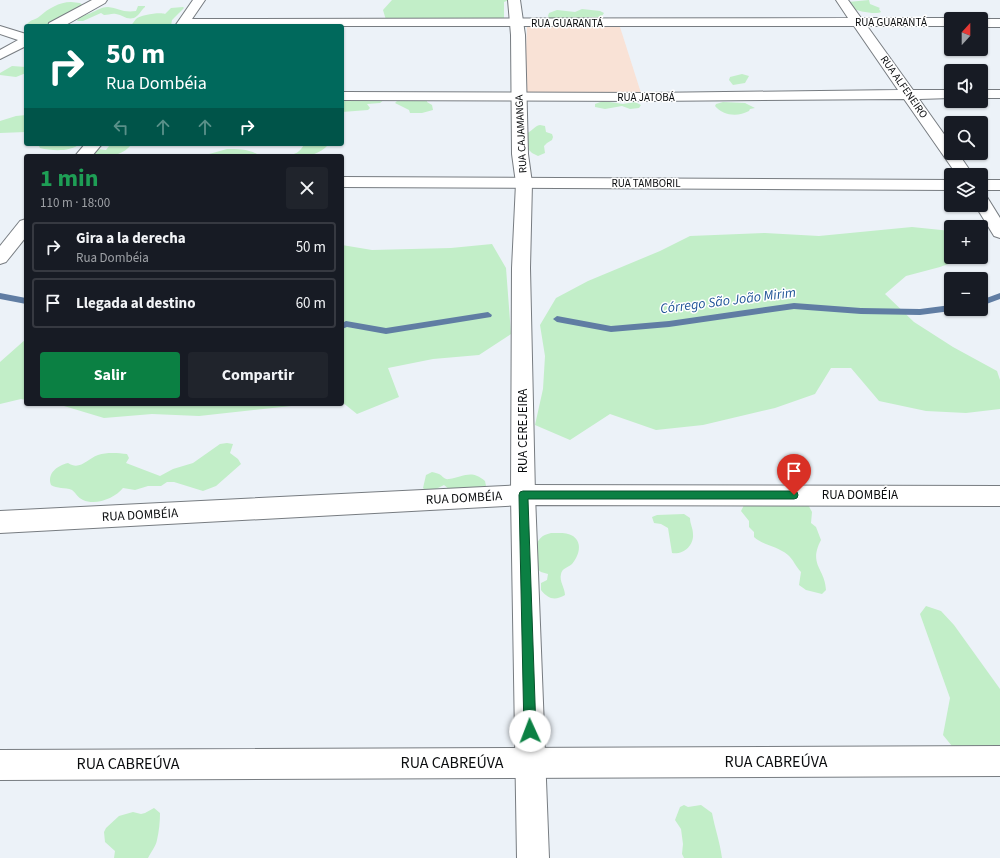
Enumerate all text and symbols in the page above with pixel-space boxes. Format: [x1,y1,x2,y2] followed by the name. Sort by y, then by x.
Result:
[944,12,988,56] north arrow
[944,12,988,316] map controls
[855,15,927,30] street label: RUA GUARANTÁ
[531,16,603,31] street label: RUA GUARANTÁ
[106,34,165,74] text: 50 m
[40,40,92,92] icon: right
[877,53,931,121] street label: RUA ALFENEIRO
[944,64,988,108] button: sound
[106,71,207,96] text: Rua Dombéia
[617,90,675,105] street label: RUA JATOBÁ
[511,94,531,174] street label: RUA CAJAMANGA
[110,116,132,138] icon: left
[152,116,174,138] icon: ahead
[194,116,216,138] icon: ahead
[236,116,258,138] icon: right
[944,116,988,160] button: search
[40,161,98,196] text: 1 min
[286,167,328,209] button: close
[944,168,988,212] button: layers
[611,176,681,191] street label: RUA TAMBORIL
[40,194,110,212] text: 110 m · 18:00
[944,220,988,264] button: +
[76,228,186,249] text: Gira a la derecha
[42,236,64,258] icon: right
[296,237,326,258] text: 50 m
[76,249,149,267] text: Rua Dombéia
[944,272,988,316] button: −
[659,283,797,319] water label: Córrego São João Mirim
[42,292,64,314] icon: arrive
[76,293,196,314] text: Llegada al destino
[296,293,326,314] text: 60 m
[40,352,180,398] button: Salir
[188,352,328,398] button: Compartir
[514,388,532,473] street label: RUA CEREJEIRA
[777,454,811,495] pin
[783,460,805,482] icon: arrive
[822,486,899,504] street label: RUA DOMBÉIA
[425,487,503,509] street label: RUA DOMBÉIA
[101,504,179,526] street label: RUA DOMBÉIA
[509,710,551,752] position arrow
[725,751,828,773] street label: RUA CABREÚVA
[401,752,504,774] street label: RUA CABREÚVA
[77,753,180,775] street label: RUA CABREÚVA

